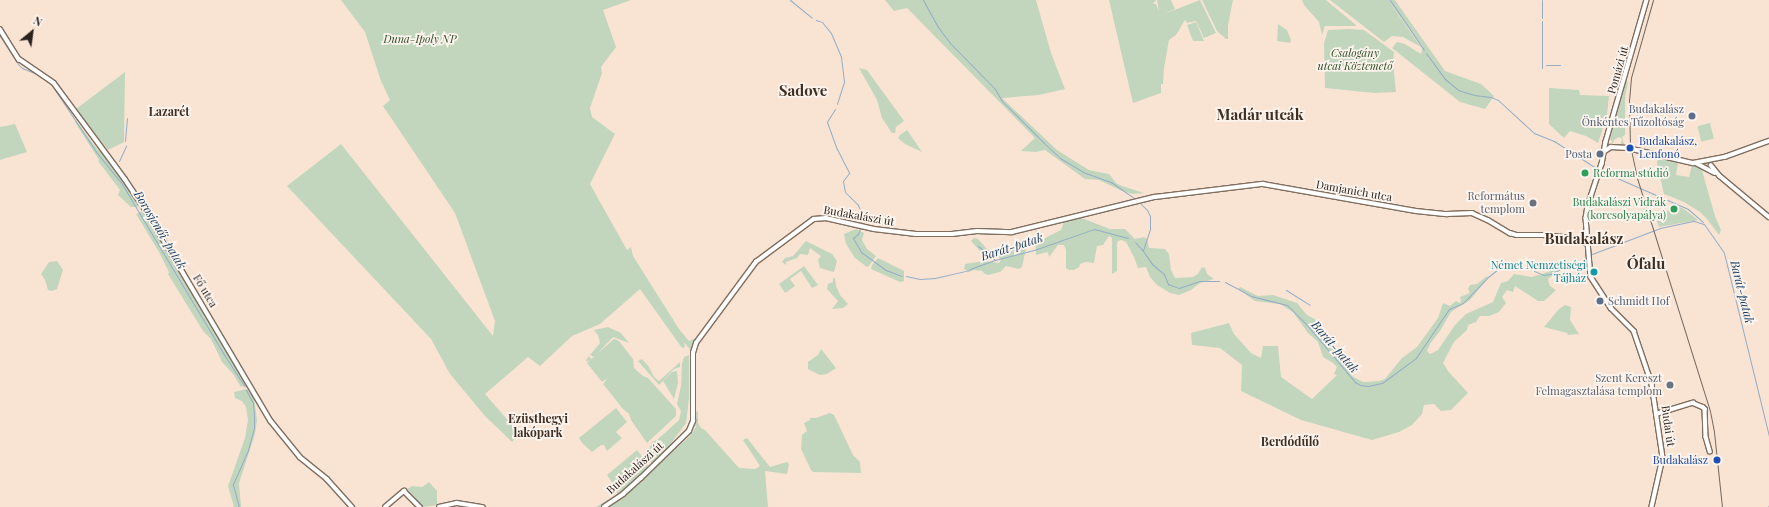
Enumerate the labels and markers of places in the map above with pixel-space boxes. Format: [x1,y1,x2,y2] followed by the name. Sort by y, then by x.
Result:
[1581,103,1684,129] place label: Budakalász Önkéntes Tűzoltóság
[1687,111,1697,121] marker: Budakalász Önkéntes Tűzoltóság
[1639,135,1697,161] place label: Budakalász, Lenfonó
[1624,142,1636,154] marker: Budakalász, Lenfonó
[1565,147,1592,161] place label: Posta
[1595,149,1605,159] marker: Posta
[1593,166,1669,180] place label: Reforma stúdió
[1580,168,1590,178] marker: Reforma stúdió
[1467,190,1525,216] place label: Református templom
[1572,196,1666,222] place label: Budakalászi Vidrák (korcsolyapálya)
[1528,198,1538,208] marker: Református templom
[1669,204,1679,214] marker: Budakalászi Vidrák (korcsolyapálya)
[1491,259,1586,285] place label: Német Nemzetiségi Tájház
[1589,267,1599,277] marker: Német Nemzetiségi Tájház
[1608,294,1670,308] place label: Schmidt Hof
[1595,296,1605,306] marker: Schmidt Hof
[1535,372,1662,398] place label: Szent Kereszt Felmagasztalása templom
[1665,380,1675,390] marker: Szent Kereszt Felmagasztalása templom
[1653,453,1708,467] place label: Budakalász
[1711,454,1723,466] marker: Budakalász

